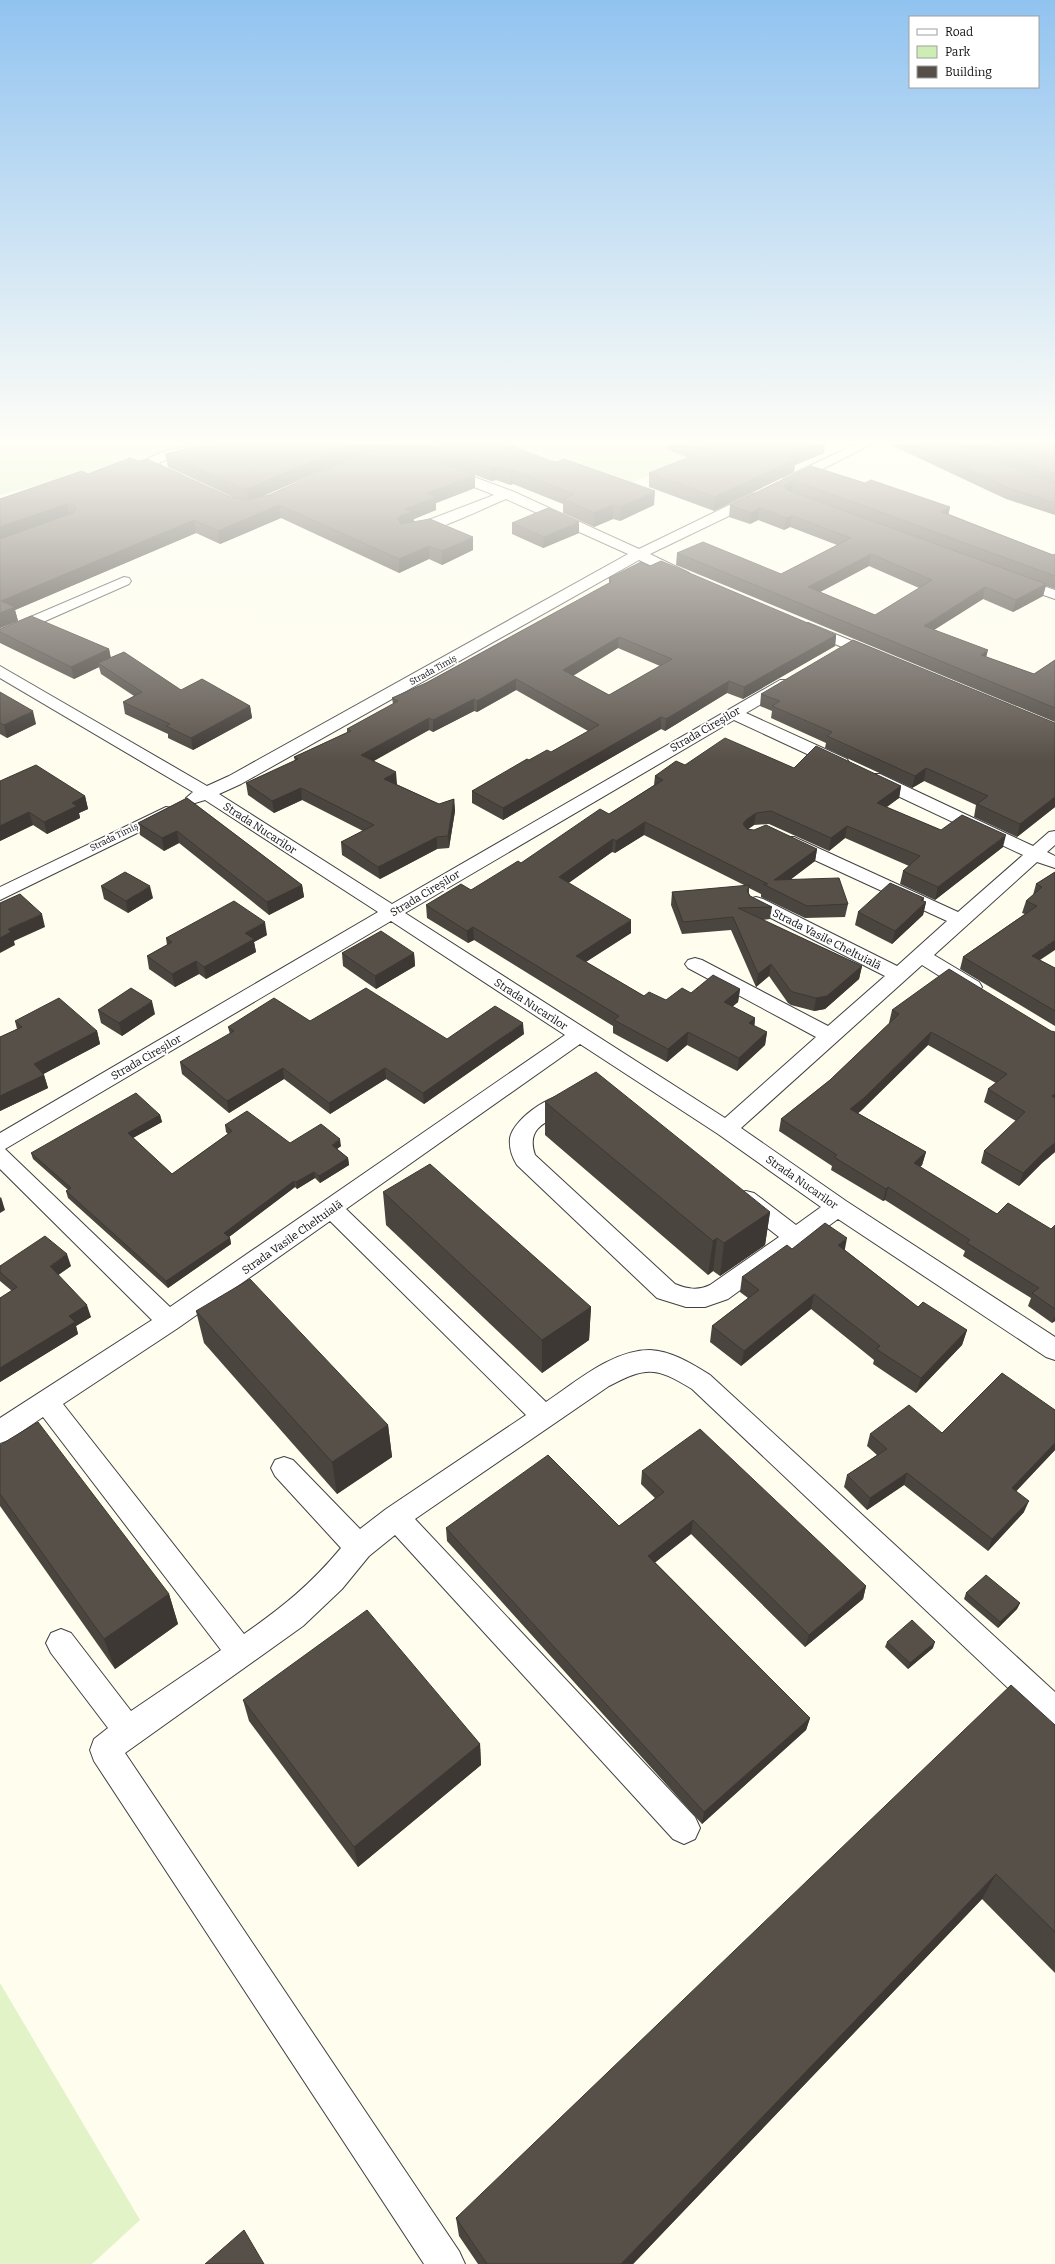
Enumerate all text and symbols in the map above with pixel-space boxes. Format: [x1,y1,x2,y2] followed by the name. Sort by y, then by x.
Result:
[909,16,1039,88] legend
[945,25,973,39] text: Road
[945,45,971,59] text: Park
[945,65,992,79] text: Building
[408,653,459,688] street label: Strada Timiș
[668,704,743,755] street label: Strada Cireșilor
[221,800,299,857] street label: Strada Nucarilor
[88,821,140,854] street label: Strada Timiș
[388,867,463,919] street label: Strada Cireșilor
[770,906,883,972] street label: Strada Vasile Cheltuială
[492,976,570,1033] street label: Strada Nucarilor
[109,1032,184,1083] street label: Strada Cireșilor
[763,1153,840,1212] street label: Strada Nucarilor
[239,1198,345,1277] street label: Strada Vasile Cheltuială

